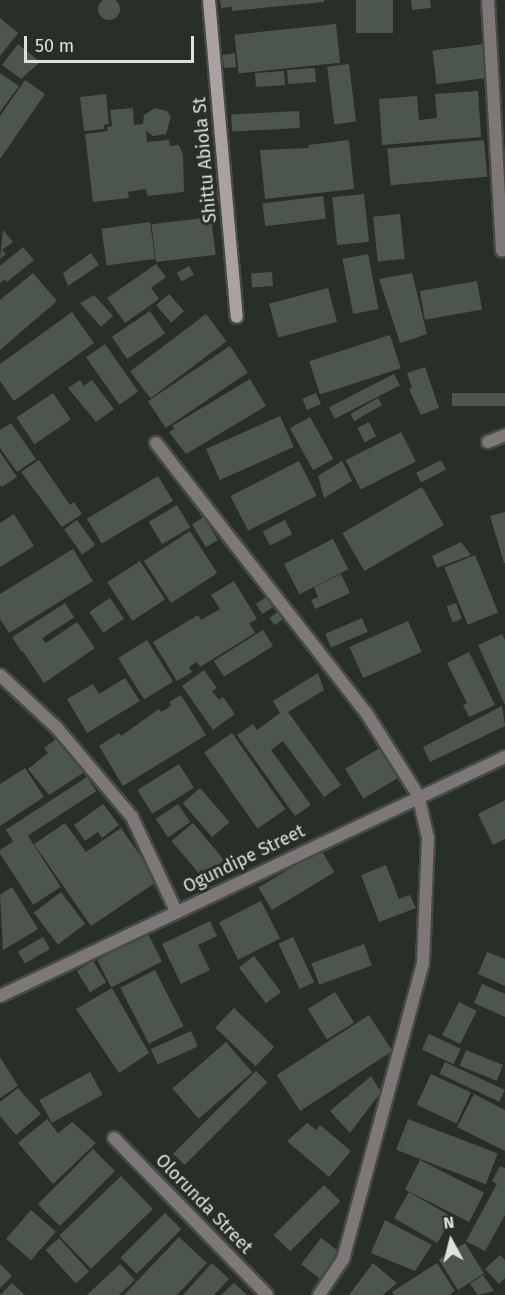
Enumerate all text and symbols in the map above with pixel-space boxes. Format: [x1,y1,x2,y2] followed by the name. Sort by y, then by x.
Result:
[27,24,196,62] scale bar
[35,35,74,57] text: 50 m
[189,96,221,224] street label: Shittu Abiola St
[180,820,308,898] street label: Ogundipe Street
[151,1150,257,1258] street label: Olorunda Street
[421,1211,481,1271] north arrow
[442,1213,455,1233] text: N

